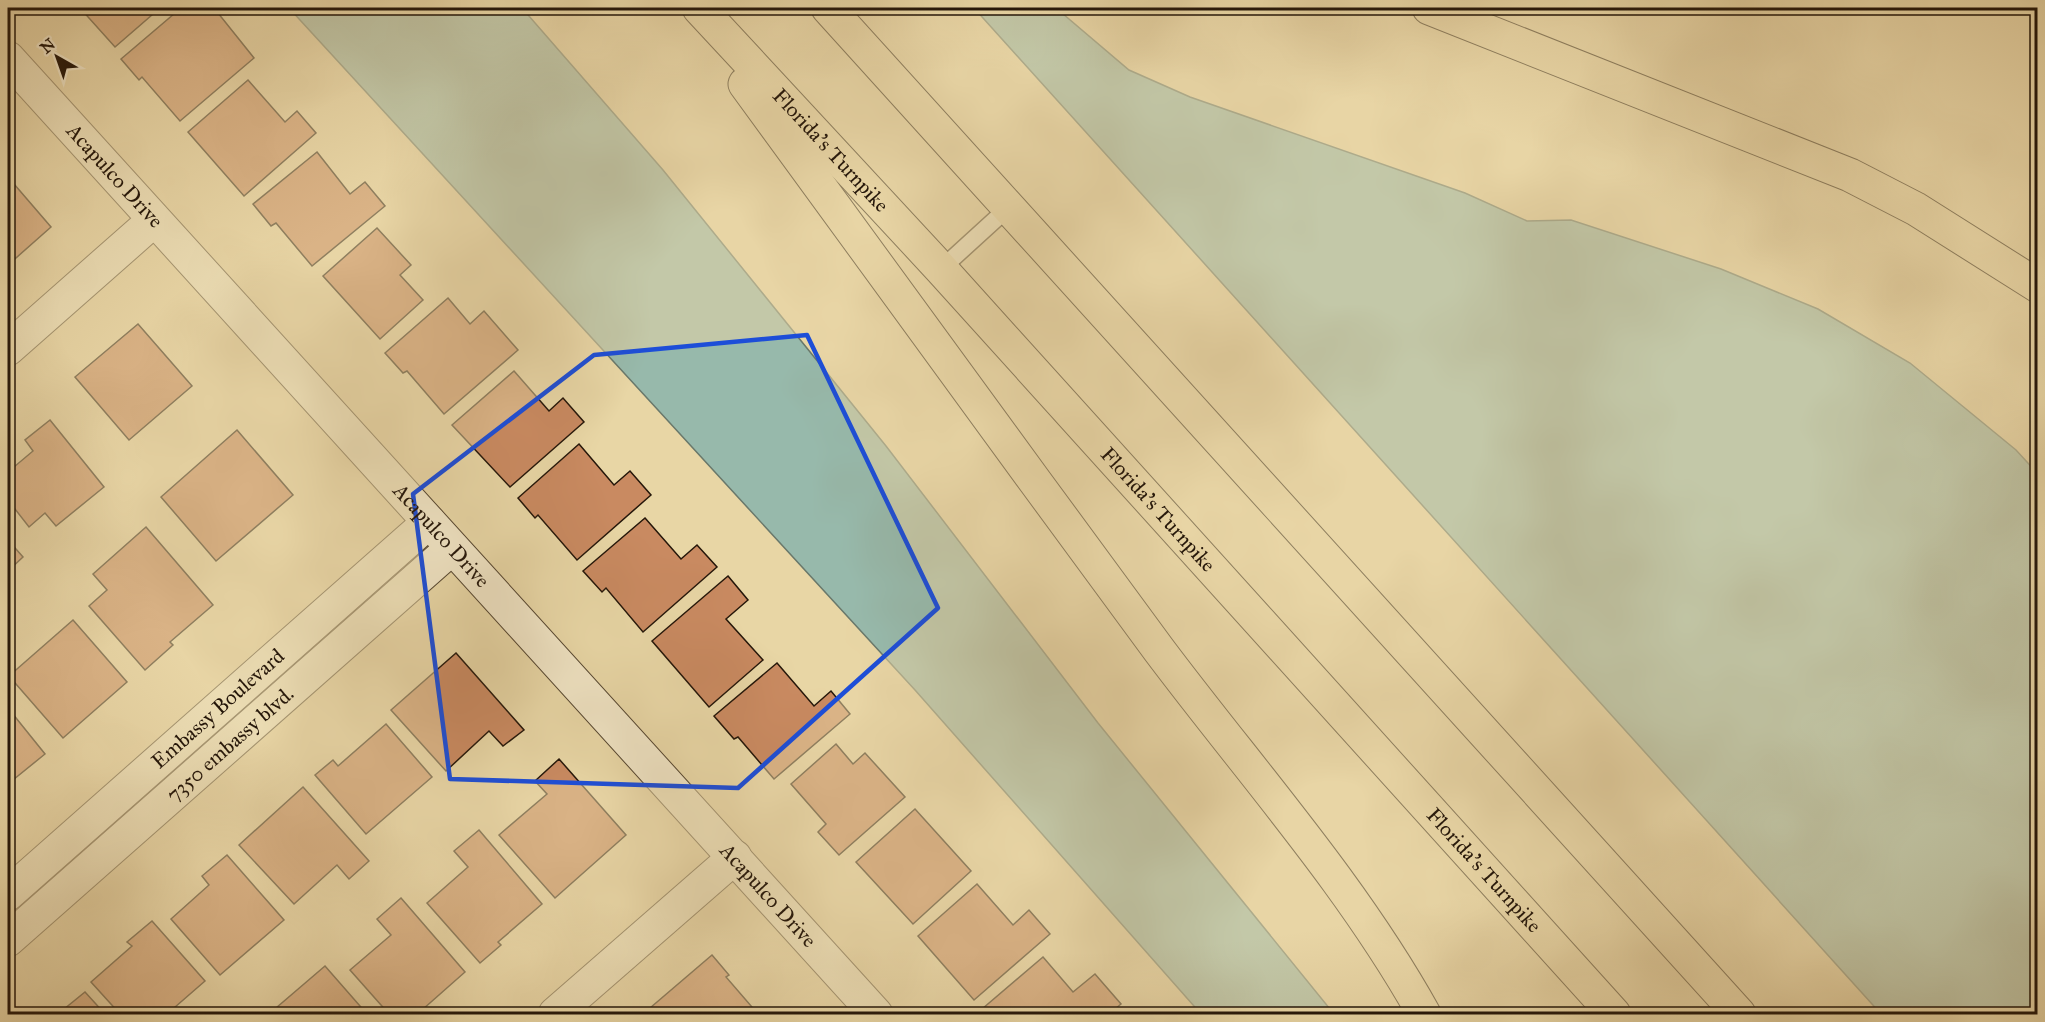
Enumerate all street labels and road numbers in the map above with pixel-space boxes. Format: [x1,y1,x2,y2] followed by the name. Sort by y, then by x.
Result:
[767,83,895,218] street label: Florida's Turnpike
[60,117,169,233] street label: Acapulco Drive
[1095,442,1221,578] street label: Florida's Turnpike
[387,477,496,593] street label: Acapulco Drive
[146,643,290,774] street label: Embassy Boulevard
[161,681,299,807] street label: 7350 embassy blvd.
[1421,802,1547,938] street label: Florida's Turnpike
[714,837,822,953] street label: Acapulco Drive

